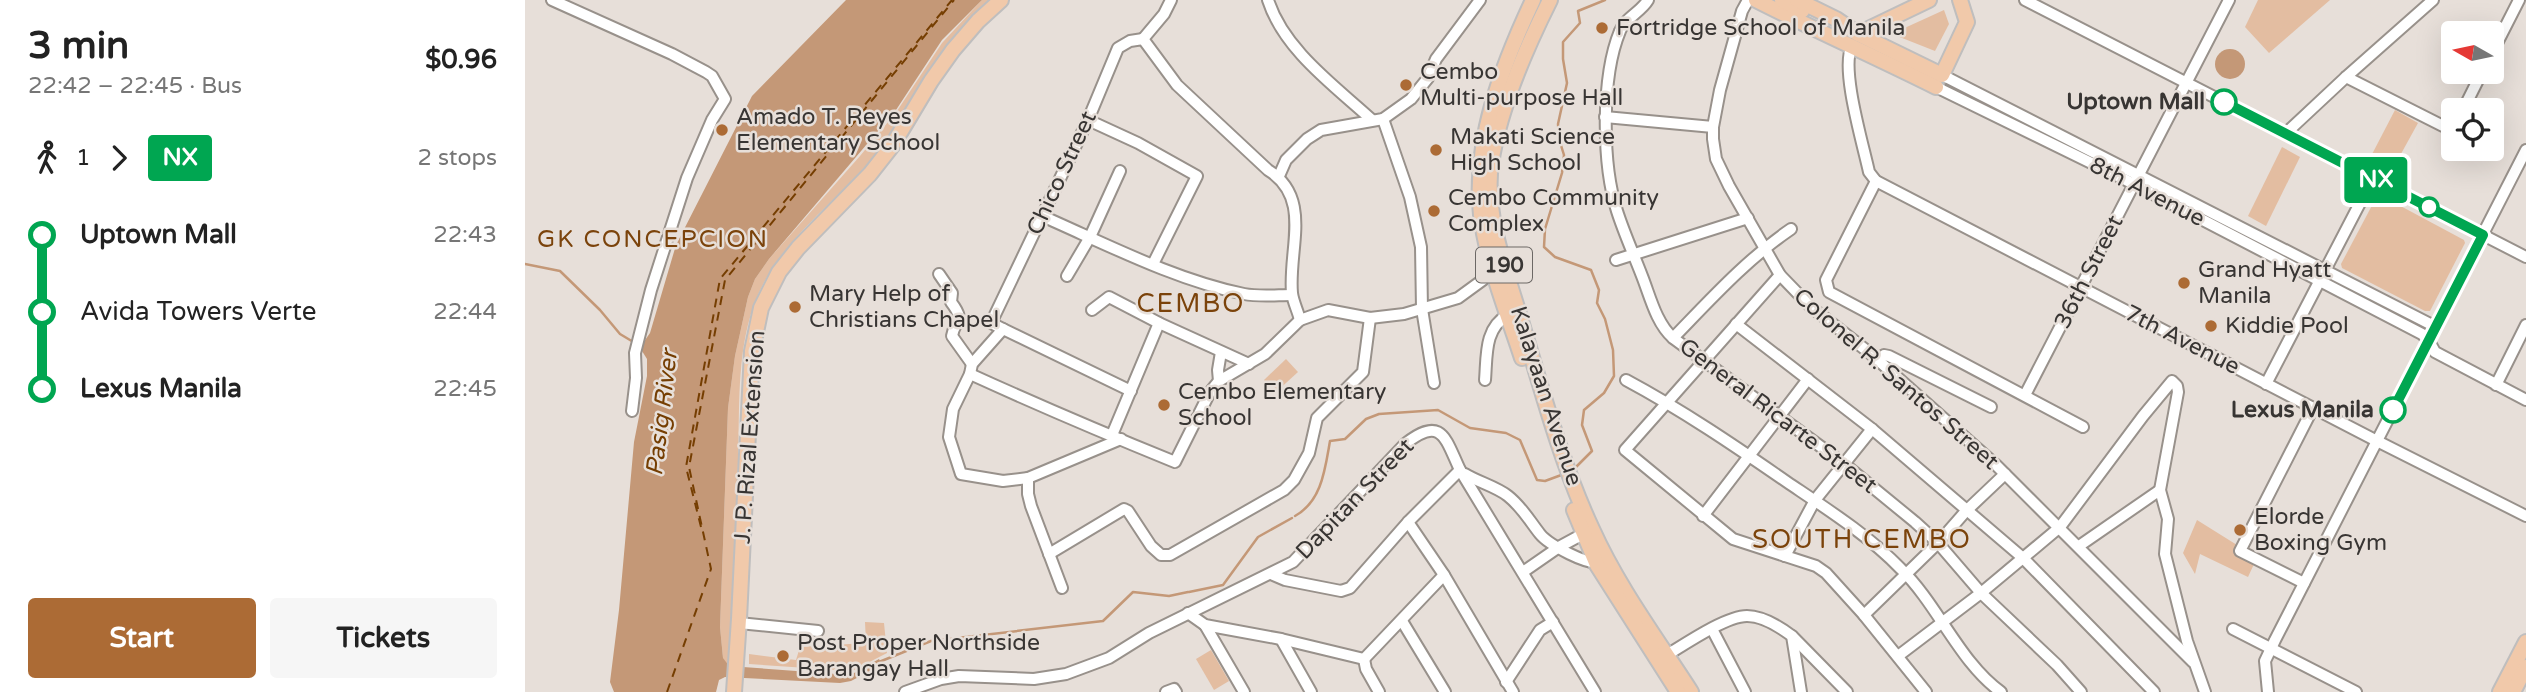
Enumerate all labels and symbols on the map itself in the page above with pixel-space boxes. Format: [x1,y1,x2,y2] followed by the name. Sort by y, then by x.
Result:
[1616,14,1905,42] place label: Fortridge School of Manila
[1594,20,1610,36] marker: Fortridge School of Manila
[2441,21,2504,84] north arrow
[1420,58,1623,112] place label: Cembo Multi-purpose Hall
[1398,77,1414,93] marker: Cembo Multi-purpose Hall
[2066,88,2205,116] place label: Uptown Mall
[2211,89,2237,115] marker: Uptown Mall
[736,103,940,157] place label: Amado T. Reyes Elementary School
[1021,106,1103,239] street label: Chico Street
[714,122,730,138] marker: Amado T. Reyes Elementary School
[1450,123,1615,177] place label: Makati Science High School
[1428,142,1444,158] marker: Makati Science High School
[2085,151,2209,233] street label: 8th Avenue
[2345,157,2407,203] line badge: NX
[1448,184,1659,238] place label: Cembo Community Complex
[2419,197,2439,217] unlabelled marker
[1426,203,1442,219] marker: Cembo Community Complex
[2049,210,2130,333] street label: 36th Street
[537,225,769,254] district label: GK CONCEPCION
[1476,247,1532,282] road number: 190
[2198,256,2331,310] place label: Grand Hyatt Manila
[2176,275,2192,291] marker: Grand Hyatt Manila
[809,280,999,334] place label: Mary Help of Christians Chapel
[1788,282,2004,476] street label: Colonel R. Santos Street
[1137,288,1245,319] district label: CEMBO
[787,299,803,315] marker: Mary Help of Christians Chapel
[2120,299,2244,381] street label: 7th Avenue
[1504,303,1588,489] street label: Kalayaan Avenue
[2225,312,2349,340] place label: Kiddie Pool
[2203,318,2219,334] marker: Kiddie Pool
[729,329,771,545] street label: J. P. Rizal Extension
[1674,332,1883,500] street label: General Ricarte Street
[640,346,684,477] water label: Pasig River
[1178,378,1386,432] place label: Cembo Elementary School
[2231,396,2374,424] place label: Lexus Manila
[1156,397,1172,413] marker: Cembo Elementary School
[2380,397,2406,423] marker: Lexus Manila
[1290,432,1420,565] street label: Dapitan Street
[2254,503,2387,557] place label: Elorde Boxing Gym
[2232,522,2248,538] marker: Elorde Boxing Gym
[1752,524,1972,555] district label: SOUTH CEMBO
[797,629,1040,683] place label: Post Proper Northside Barangay Hall
[775,648,791,664] marker: Post Proper Northside Barangay Hall

